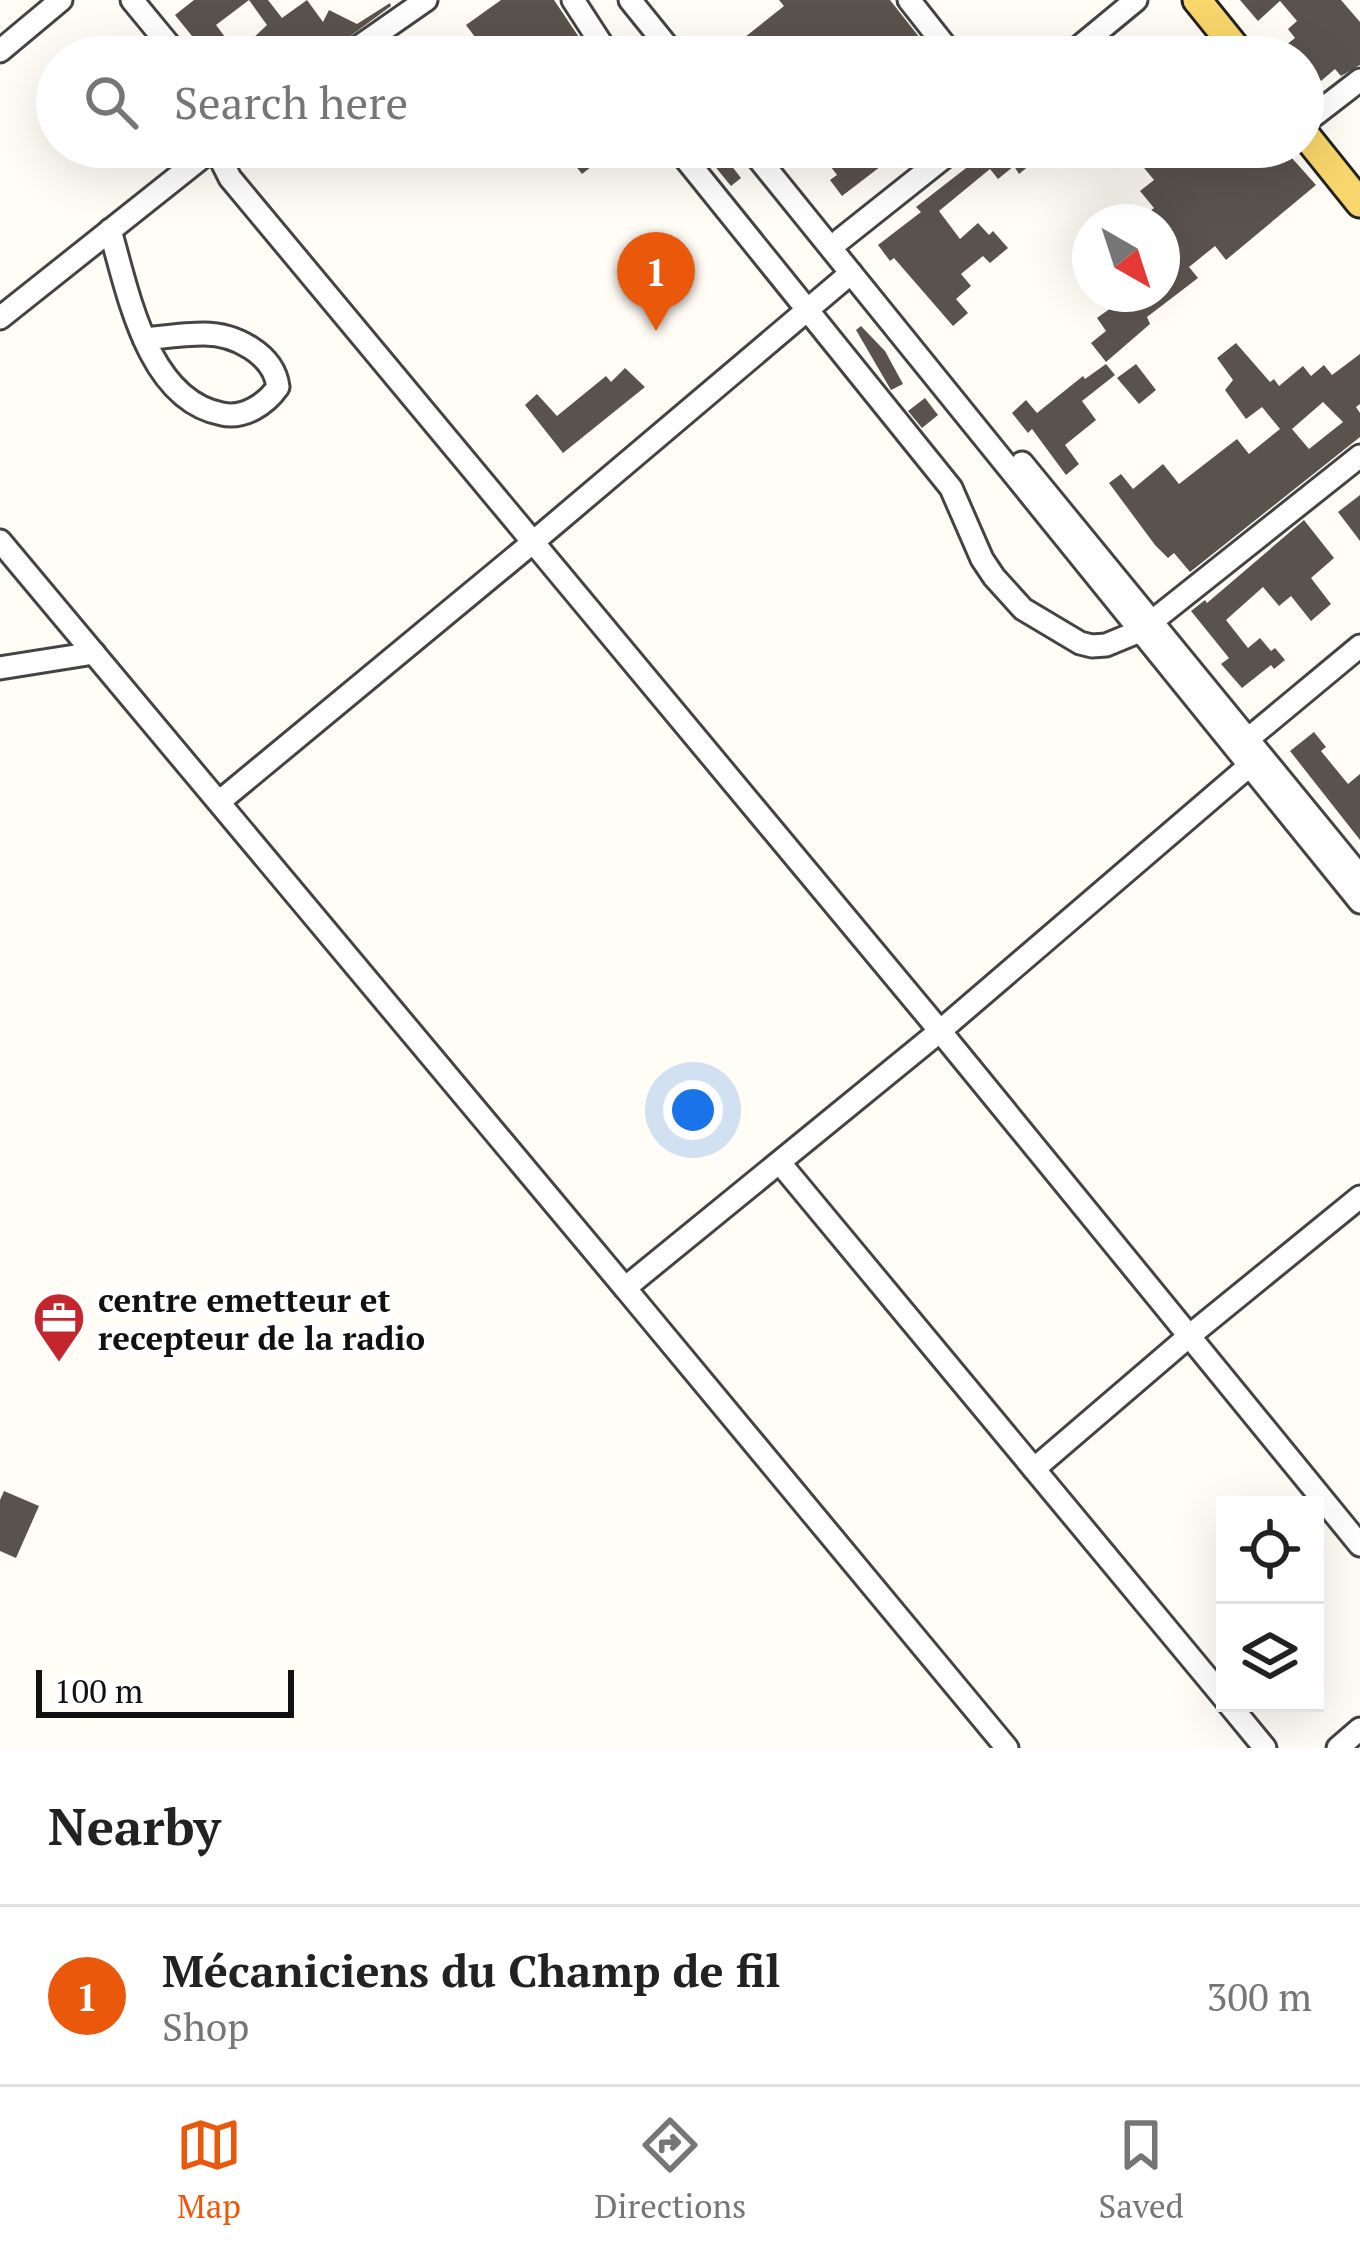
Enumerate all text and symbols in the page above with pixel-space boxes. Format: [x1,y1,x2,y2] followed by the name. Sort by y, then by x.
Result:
[36,36,1324,168] search box
[78,69,144,135] icon: search
[174,72,408,132] text: Search here
[1072,204,1180,312] north arrow
[617,232,695,331] pin: 1
[663,1080,723,1140] your location
[98,1278,425,1359] place label: centre emetteur et recepteur de la radio
[31,1290,87,1364] office icon: centre emetteur et recepteur de la radio
[1216,1496,1324,1712] map controls
[1216,1496,1324,1604] button: locate
[1216,1604,1324,1712] button: layers
[36,1664,294,1717] scale bar
[54,1669,143,1712] text: 100 m
[48,1792,221,1860] text: Nearby
[162,1940,780,2000] text: Mécaniciens du Champ de fil
[76,1970,98,2022] text: 1
[1207,1970,1312,2022] text: 300 m
[162,2000,249,2052] text: Shop
[176,2112,242,2227] tab: Map
[594,2112,746,2227] tab: Directions
[1099,2112,1184,2227] tab: Saved

